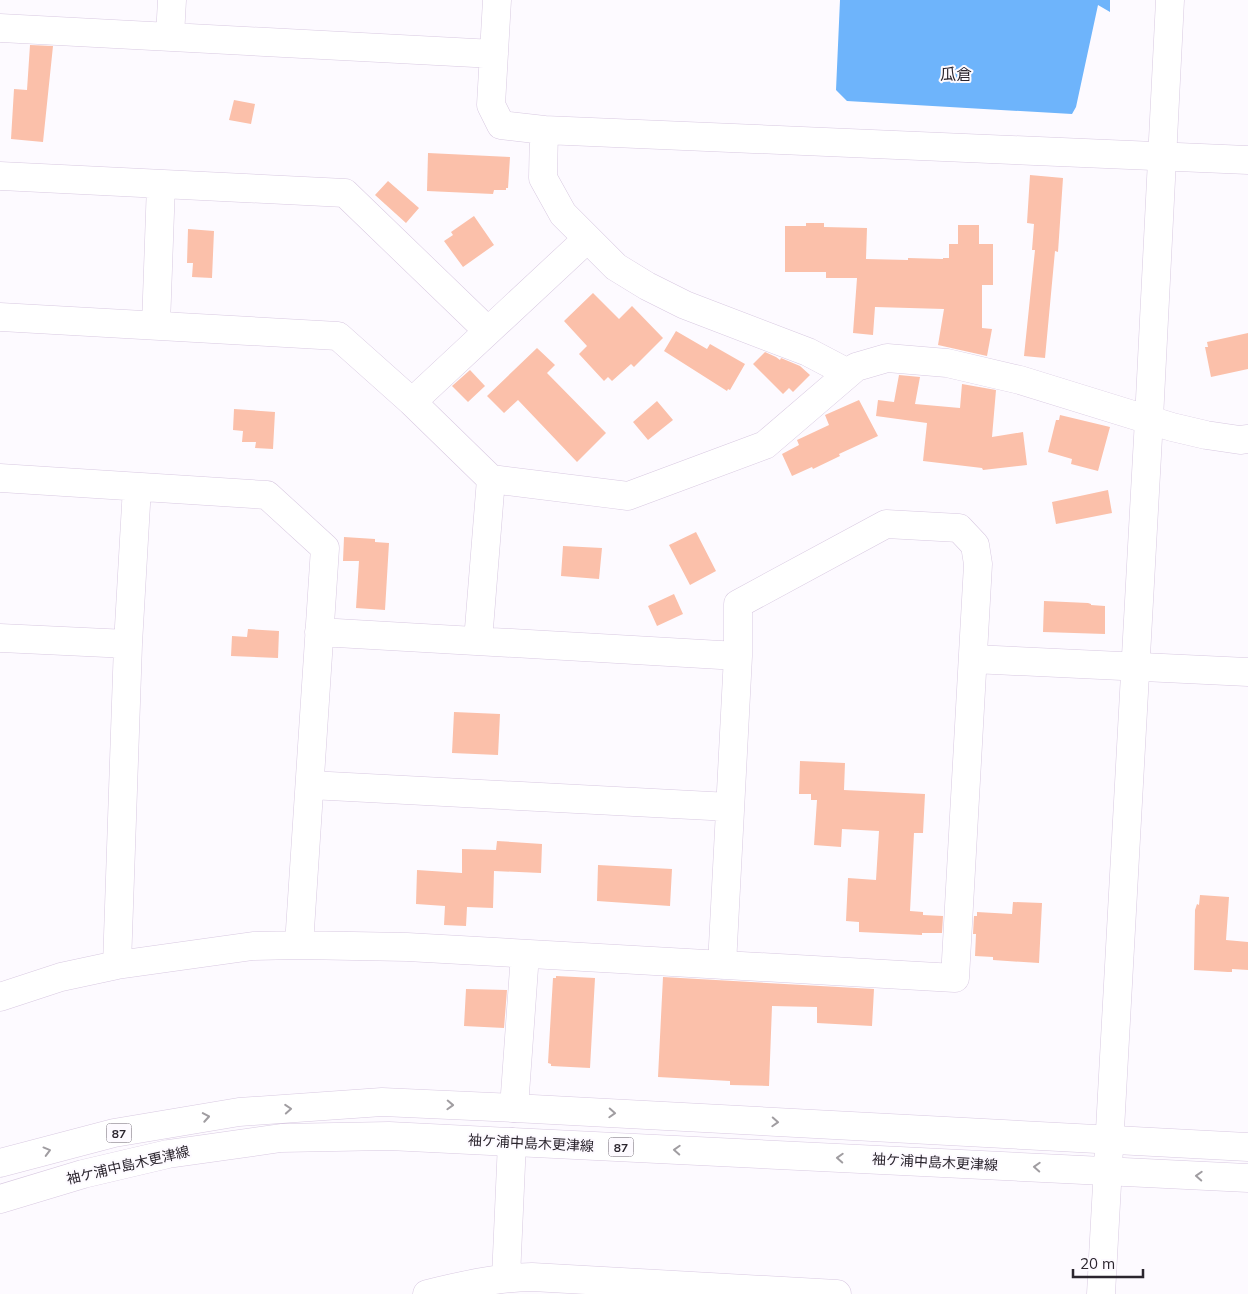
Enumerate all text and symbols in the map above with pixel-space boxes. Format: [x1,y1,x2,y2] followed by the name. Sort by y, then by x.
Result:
[940,64,972,84] district label: 瓜倉
[446,1100,454,1111] one-way arrow
[284,1103,292,1114] one-way arrow
[609,1108,617,1119] one-way arrow
[202,1113,210,1123] one-way arrow
[771,1117,779,1127] one-way arrow
[106,1124,132,1142] road number: 87
[468,1131,594,1155] street label: 袖ケ浦中島木更津線
[608,1138,634,1156] road number: 87
[65,1142,191,1188] street label: 袖ケ浦中島木更津線
[673,1144,681,1155] one-way arrow
[43,1146,52,1157] one-way arrow
[872,1150,998,1174] street label: 袖ケ浦中島木更津線
[836,1152,844,1163] one-way arrow
[1033,1162,1041,1173] one-way arrow
[1195,1170,1203,1181] one-way arrow
[1073,1246,1143,1278] scale bar
[1080,1254,1115,1273] text: 20 m

